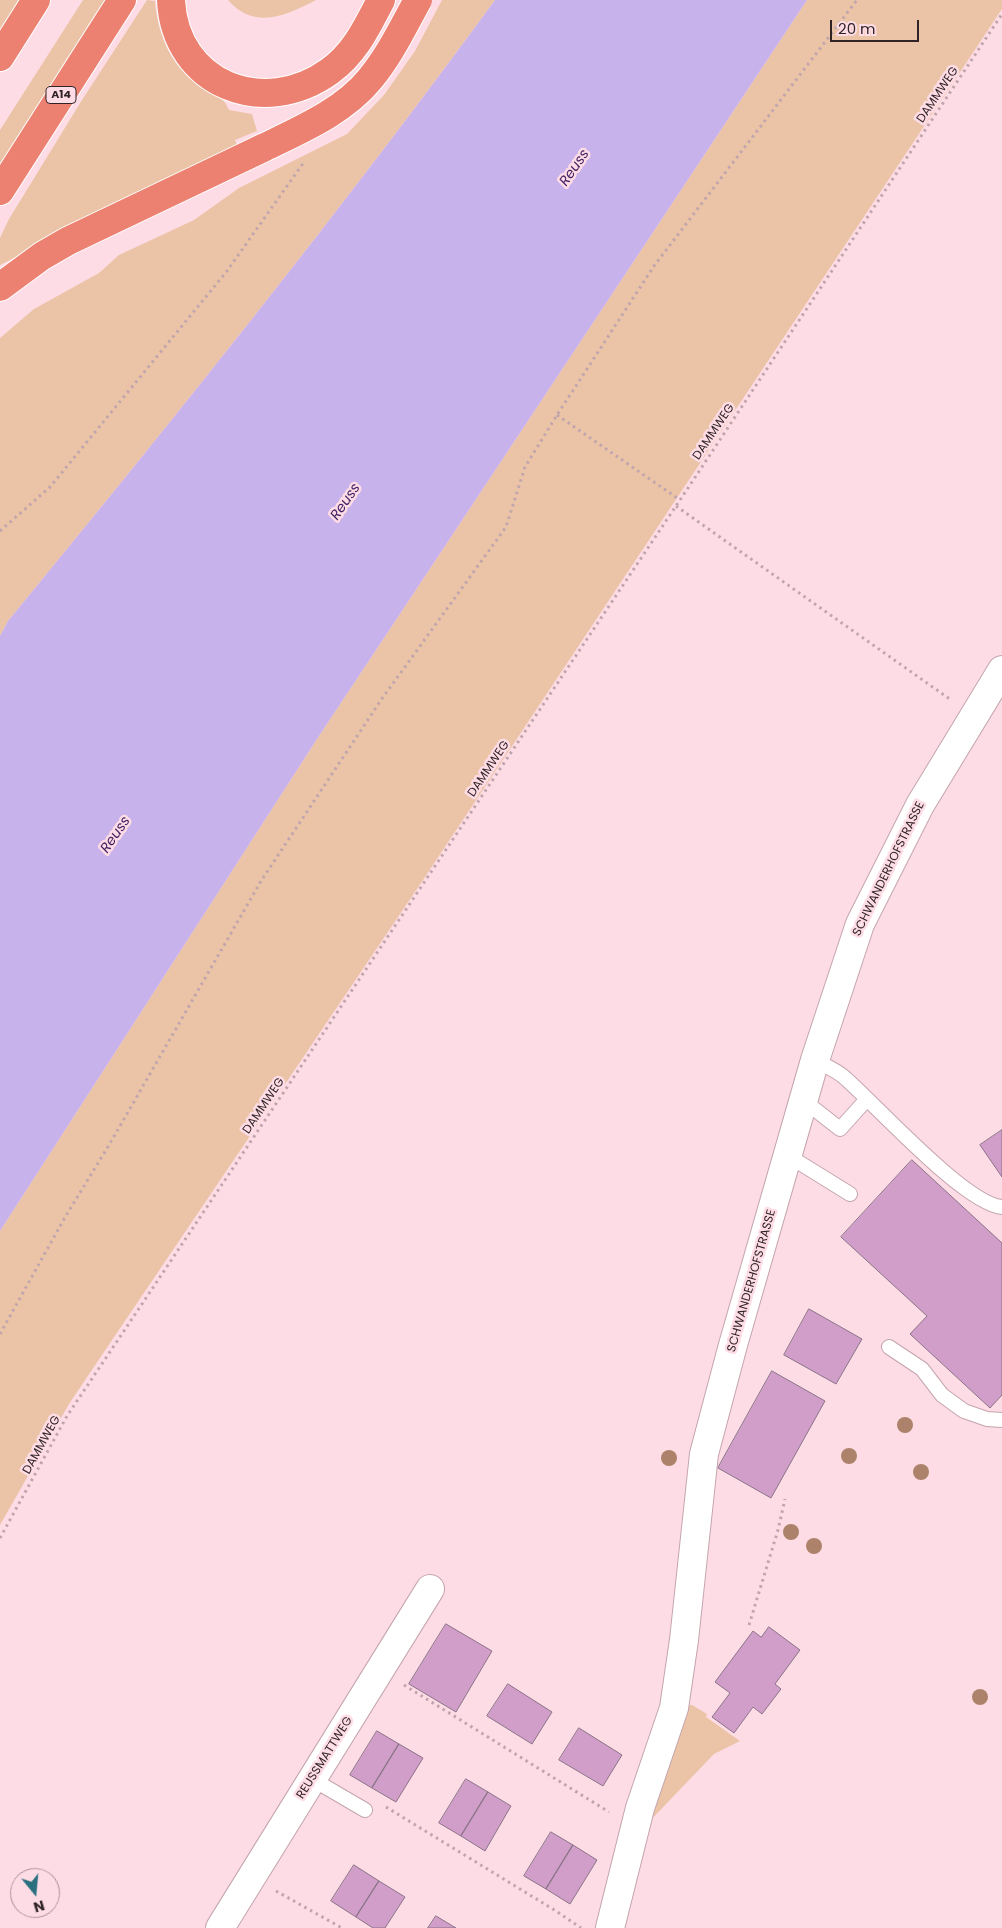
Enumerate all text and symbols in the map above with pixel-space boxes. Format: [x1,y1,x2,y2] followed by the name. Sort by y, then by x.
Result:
[832,10,921,42] scale bar
[838,18,876,39] text: 20 m
[914,64,962,126] street label: DAMMWEG
[46,86,76,104] road number: A14
[556,146,594,190] water label: Reuss
[690,401,738,463] street label: DAMMWEG
[327,480,365,524] water label: Reuss
[465,738,513,800] street label: DAMMWEG
[850,799,928,939] street label: SCHWANDERHOFSTRASSE
[97,813,135,857] water label: Reuss
[240,1075,288,1137] street label: DAMMWEG
[725,1208,779,1354] street label: SCHWANDERHOFSTRASSE
[20,1413,64,1477] street label: DAMMWEG
[294,1714,356,1802] street label: REUSSMATTWEG
[10,1868,60,1918] north arrow
[31,1895,47,1917] text: N

